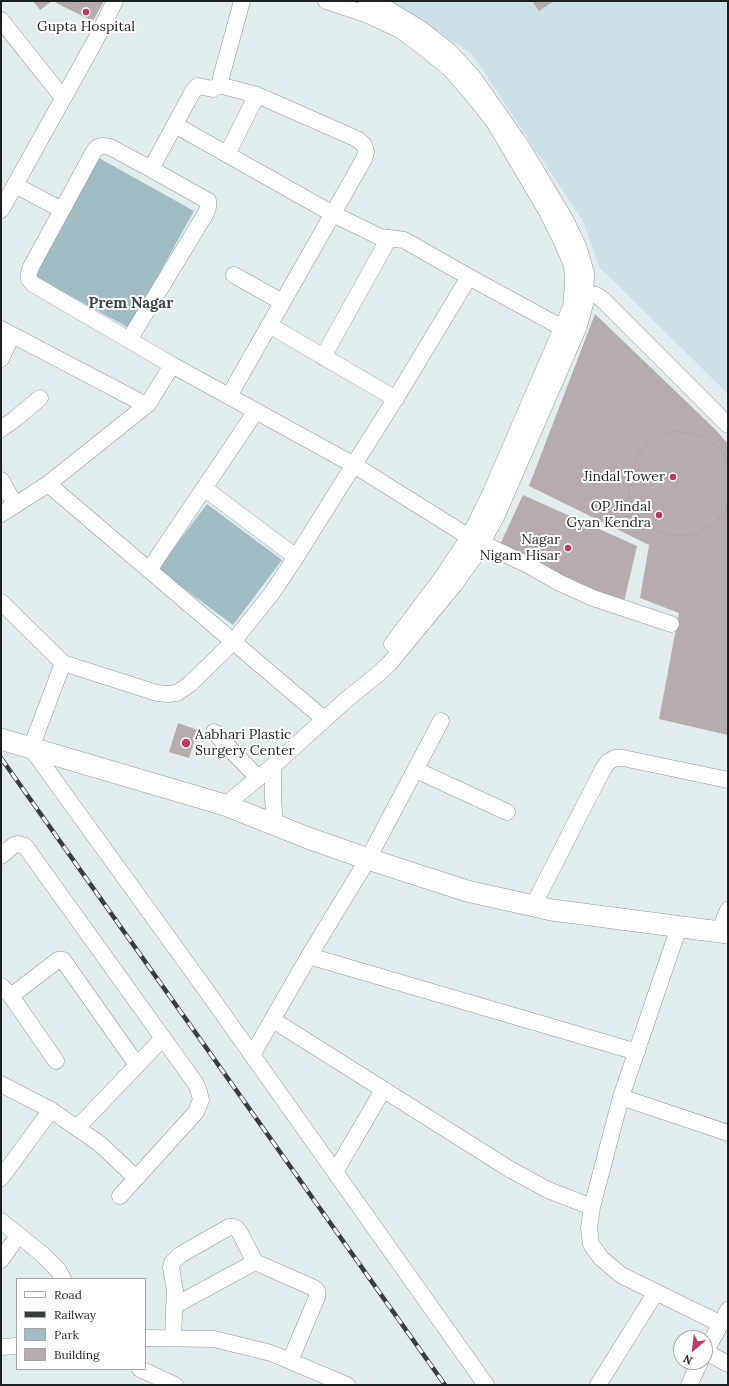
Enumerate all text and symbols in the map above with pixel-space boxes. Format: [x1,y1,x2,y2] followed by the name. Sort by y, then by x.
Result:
[81,7,91,17] marker: Gupta Hospital
[37,19,135,35] place label: Gupta Hospital
[89,295,173,313] district label: Prem Nagar
[583,469,665,485] place label: Jindal Tower
[668,472,678,482] marker: Jindal Tower
[567,499,651,532] place label: OP Jindal Gyan Kendra
[654,510,664,520] marker: OP Jindal Gyan Kendra
[480,532,560,564] place label: Nagar Nigam Hisar
[563,543,573,553] marker: Nagar Nigam Hisar
[195,727,295,760] place label: Aabhari Plastic Surgery Center
[180,737,192,749] marker: Aabhari Plastic Surgery Center
[16,1278,146,1370] legend
[54,1287,82,1302] text: Road
[54,1307,96,1322] text: Railway
[54,1327,79,1342] text: Park
[673,1330,713,1370] north arrow
[54,1347,100,1362] text: Building
[681,1352,695,1368] text: N

